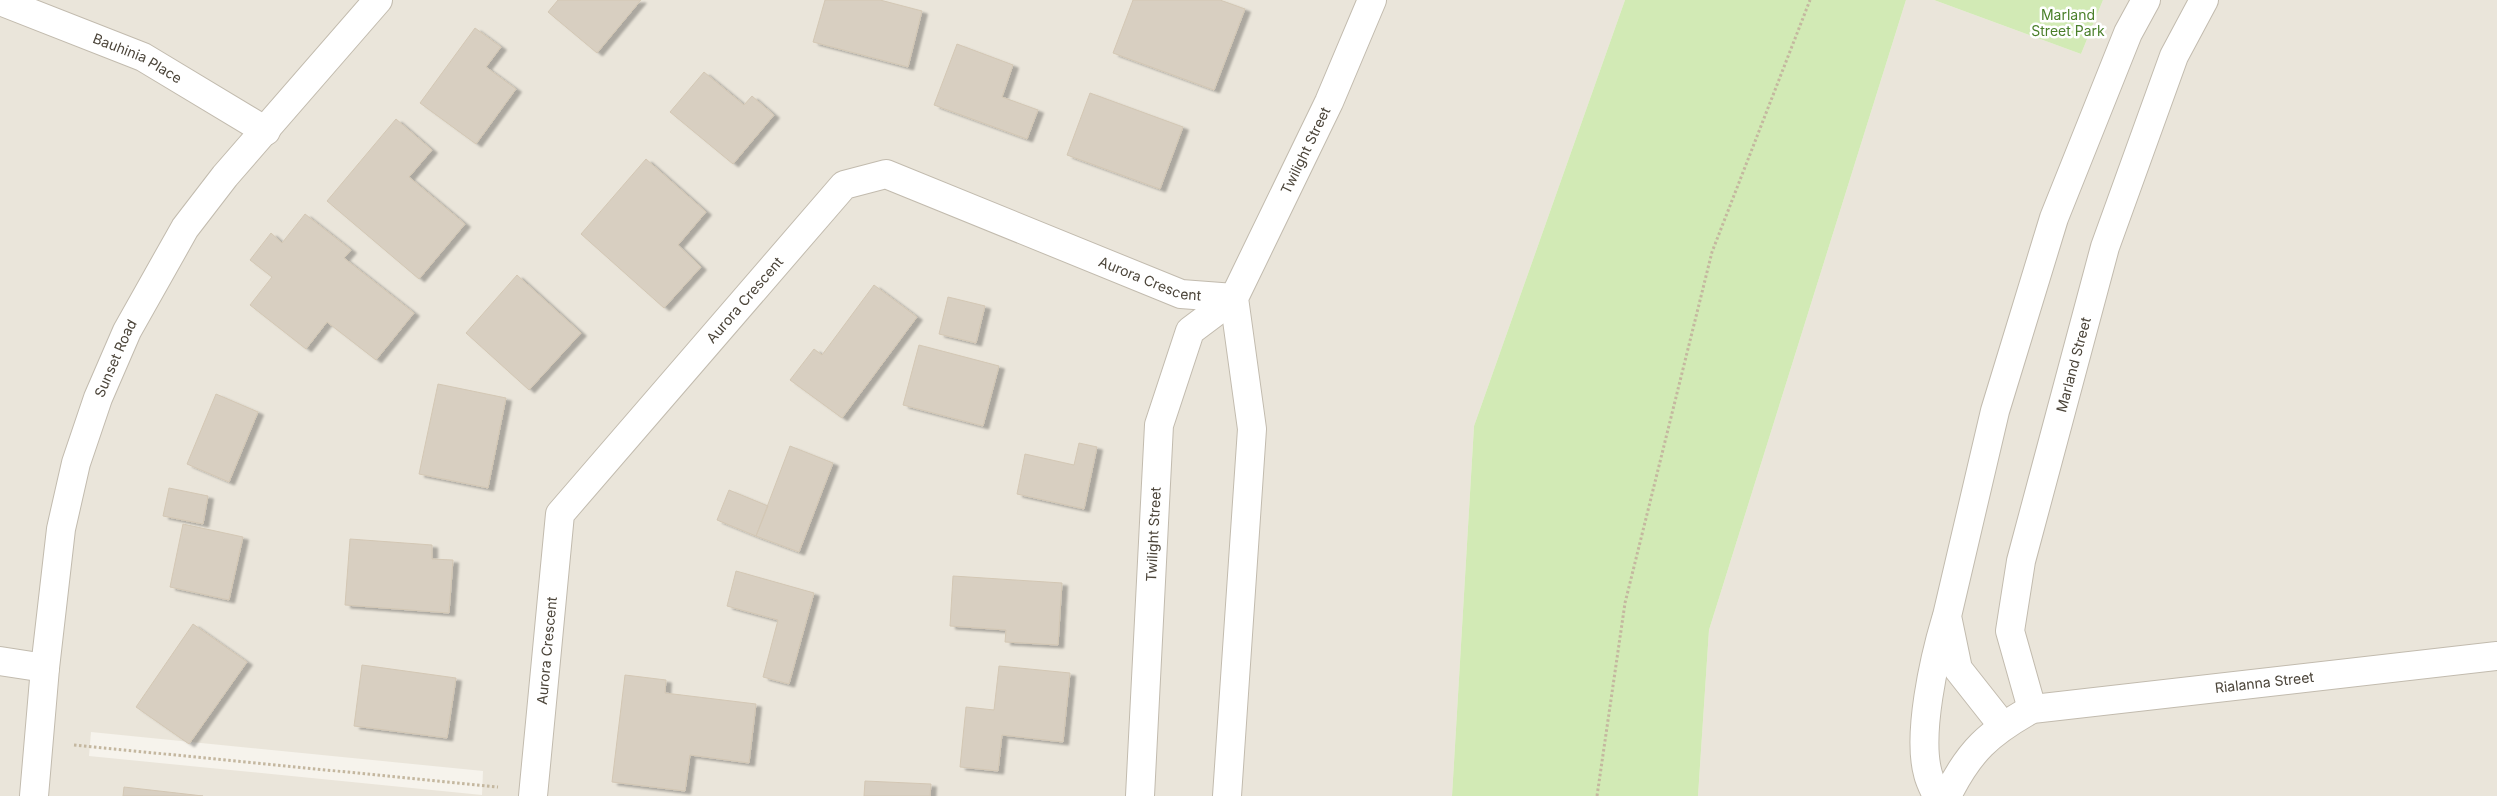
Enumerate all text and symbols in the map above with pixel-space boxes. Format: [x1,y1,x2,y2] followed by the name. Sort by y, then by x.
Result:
[2031,6,2105,39] park label: Marland Street Park
[91,29,185,86] street label: Bauhinia Place
[1277,104,1334,197] street label: Twilight Street
[703,253,786,346] street label: Aurora Crescent
[1096,253,1202,304] street label: Aurora Crescent
[2052,315,2094,414] street label: Marland Street
[90,316,140,400] street label: Sunset Road
[1142,486,1164,582] street label: Twilight Street
[533,595,560,705] street label: Aurora Crescent
[2214,668,2315,696] street label: Rialanna Street

